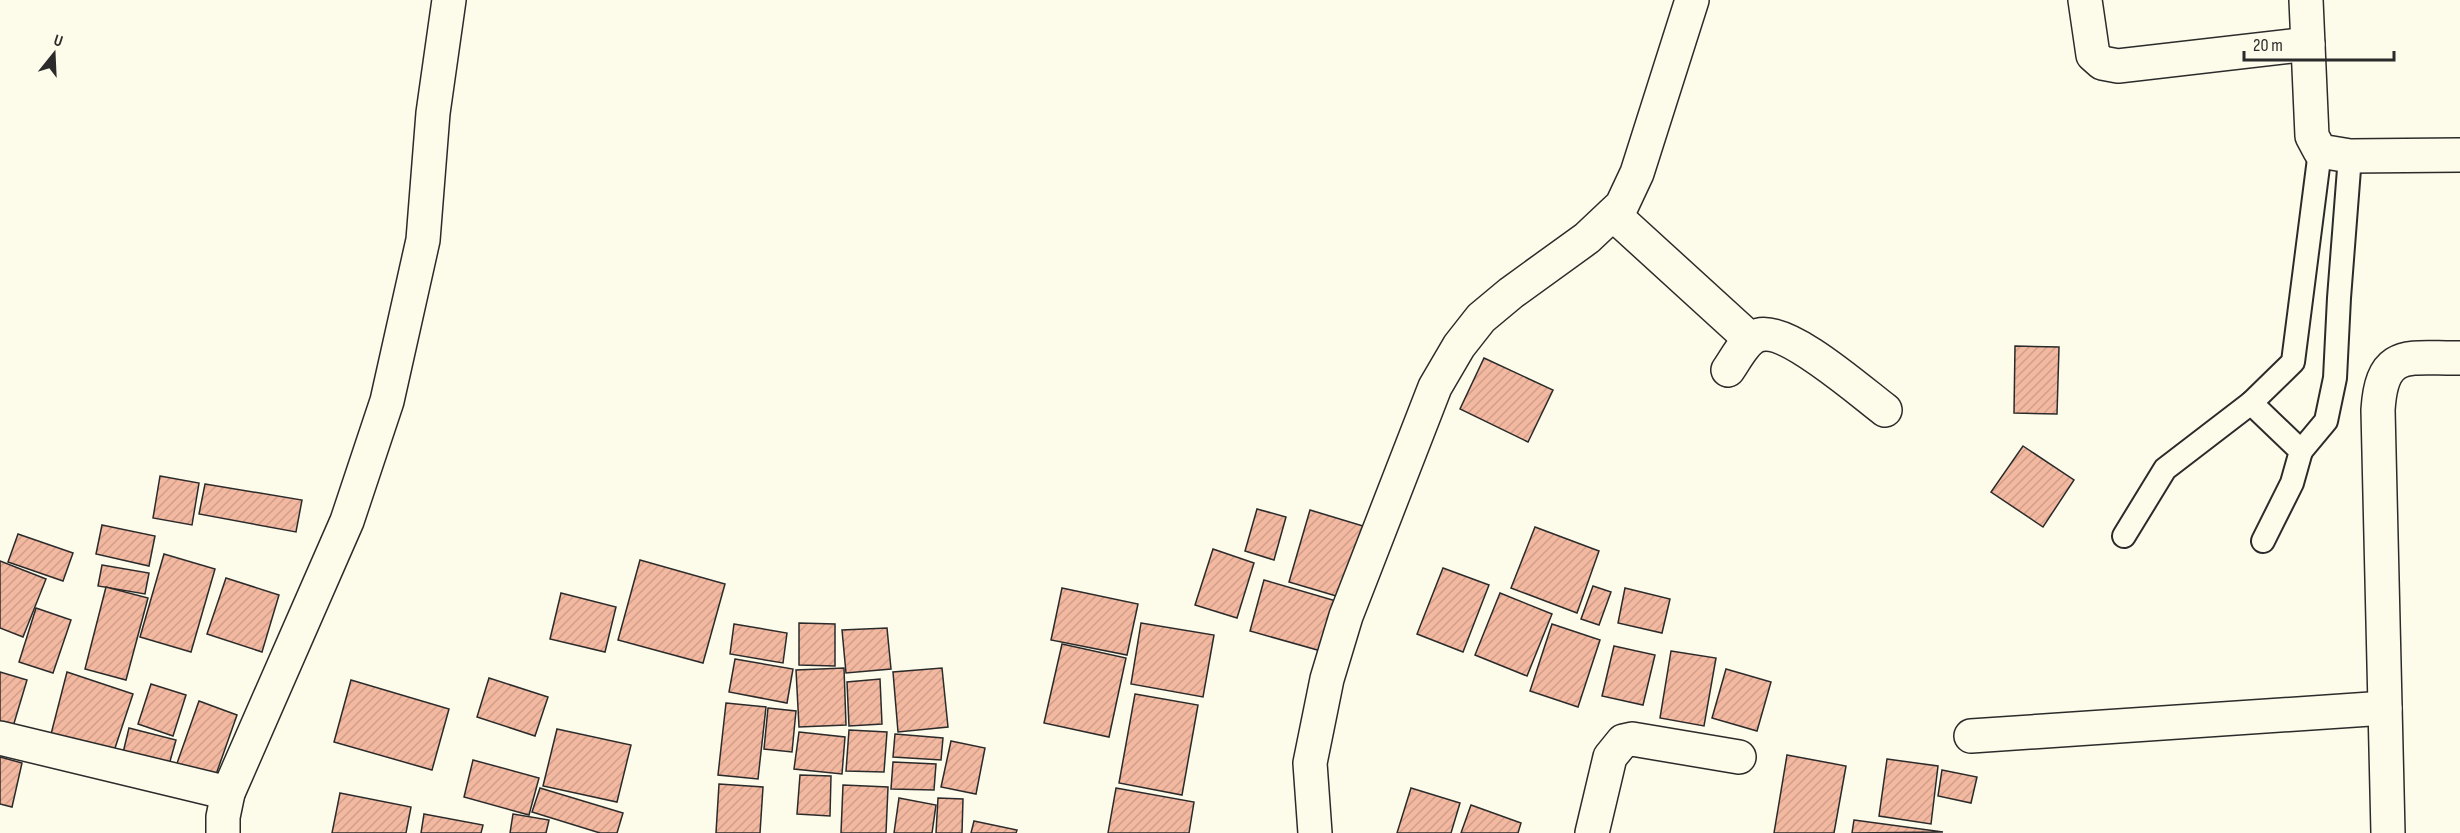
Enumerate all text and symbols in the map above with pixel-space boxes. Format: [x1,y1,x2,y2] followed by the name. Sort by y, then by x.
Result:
[24,24,84,84] north arrow
[2244,24,2394,62] scale bar
[51,31,65,51] text: U
[2253,35,2283,56] text: 20 m

